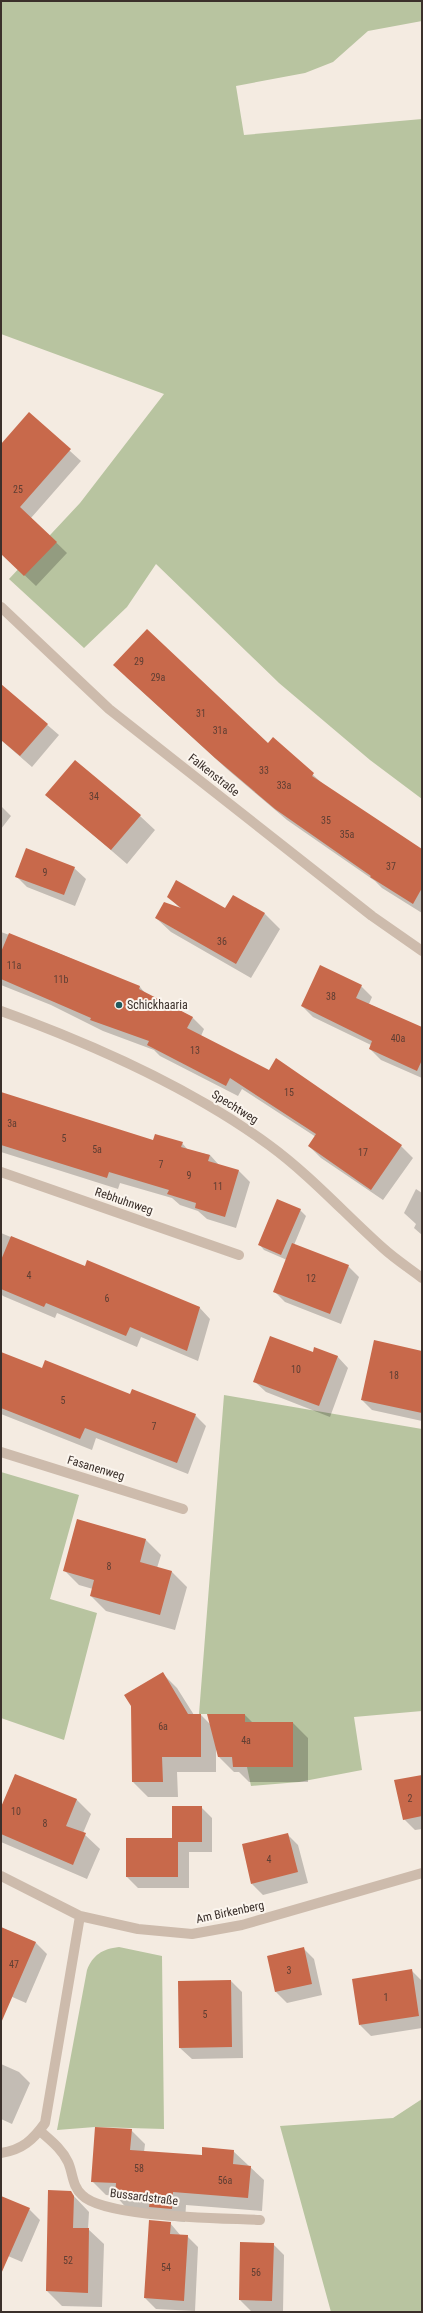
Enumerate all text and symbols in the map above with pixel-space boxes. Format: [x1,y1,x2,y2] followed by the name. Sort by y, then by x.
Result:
[13,484,23,495] house number: 25
[134,656,144,667] house number: 29
[151,672,166,683] house number: 29a
[196,708,206,719] house number: 31
[213,725,228,736] house number: 31a
[186,751,243,799] street label: Falkenstraße
[259,765,269,776] house number: 33
[277,780,292,791] house number: 33a
[89,791,99,802] house number: 34
[321,815,331,826] house number: 35
[340,829,355,840] house number: 35a
[386,861,396,872] house number: 37
[43,867,48,878] house number: 9
[217,936,227,947] house number: 36
[7,960,22,971] house number: 11a
[54,974,68,985] house number: 11b
[326,991,336,1002] house number: 38
[127,998,188,1012] place label: Schickhaaria
[114,1000,124,1010] marker: Schickhaaria
[391,1033,406,1044] house number: 40a
[190,1045,200,1056] house number: 13
[209,1087,261,1127] street label: Spechtweg
[284,1087,294,1098] house number: 15
[7,1118,17,1129] house number: 3a
[62,1133,67,1144] house number: 5
[92,1144,102,1155] house number: 5a
[358,1147,368,1158] house number: 17
[159,1159,164,1170] house number: 7
[187,1170,192,1181] house number: 9
[213,1181,223,1192] house number: 11
[93,1185,155,1217] street label: Rebhuhnweg
[27,1270,32,1281] house number: 4
[306,1273,316,1284] house number: 12
[105,1293,110,1304] house number: 6
[291,1364,301,1375] house number: 10
[389,1370,399,1381] house number: 18
[61,1395,66,1406] house number: 5
[152,1421,157,1432] house number: 7
[66,1453,126,1483] street label: Fasanenweg
[107,1561,112,1572] house number: 8
[158,1721,168,1732] house number: 6a
[241,1735,251,1746] house number: 4a
[408,1793,413,1804] house number: 2
[11,1806,21,1817] house number: 10
[43,1818,48,1829] house number: 8
[267,1854,272,1865] house number: 4
[195,1898,265,1926] street label: Am Birkenberg
[9,1959,19,1970] house number: 47
[287,1965,292,1976] house number: 3
[384,1992,388,2003] house number: 1
[203,2009,208,2020] house number: 5
[134,2163,144,2174] house number: 58
[218,2175,233,2186] house number: 56a
[109,2186,179,2208] street label: Bussardstraße
[63,2255,73,2266] house number: 52
[161,2262,171,2273] house number: 54
[251,2267,261,2278] house number: 56

